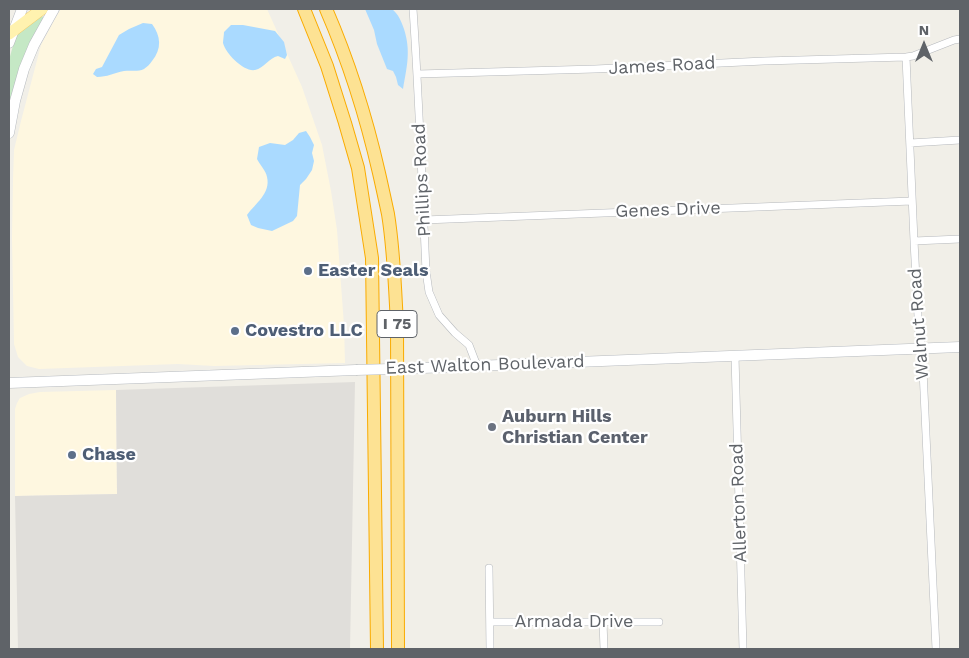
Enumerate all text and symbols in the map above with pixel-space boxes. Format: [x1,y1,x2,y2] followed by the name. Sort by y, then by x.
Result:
[899,20,949,70] north arrow
[919,22,929,38] text: N
[608,52,716,80] street label: James Road
[408,123,436,237] street label: Phillips Road
[615,197,721,223] street label: Genes Drive
[318,260,428,282] place label: Easter Seals
[302,265,314,277] marker: Easter Seals
[904,267,934,381] street label: Walnut Road
[377,310,417,338] road number: I 75
[245,320,363,342] place label: Covestro LLC
[229,325,241,337] marker: Covestro LLC
[385,351,585,379] street label: East Walton Boulevard
[502,406,648,448] place label: Auburn Hills Christian Center
[486,421,498,433] marker: Auburn Hills Christian Center
[726,443,752,563] street label: Allerton Road
[82,444,136,466] place label: Chase
[66,449,78,461] marker: Chase
[515,611,633,633] street label: Armada Drive

